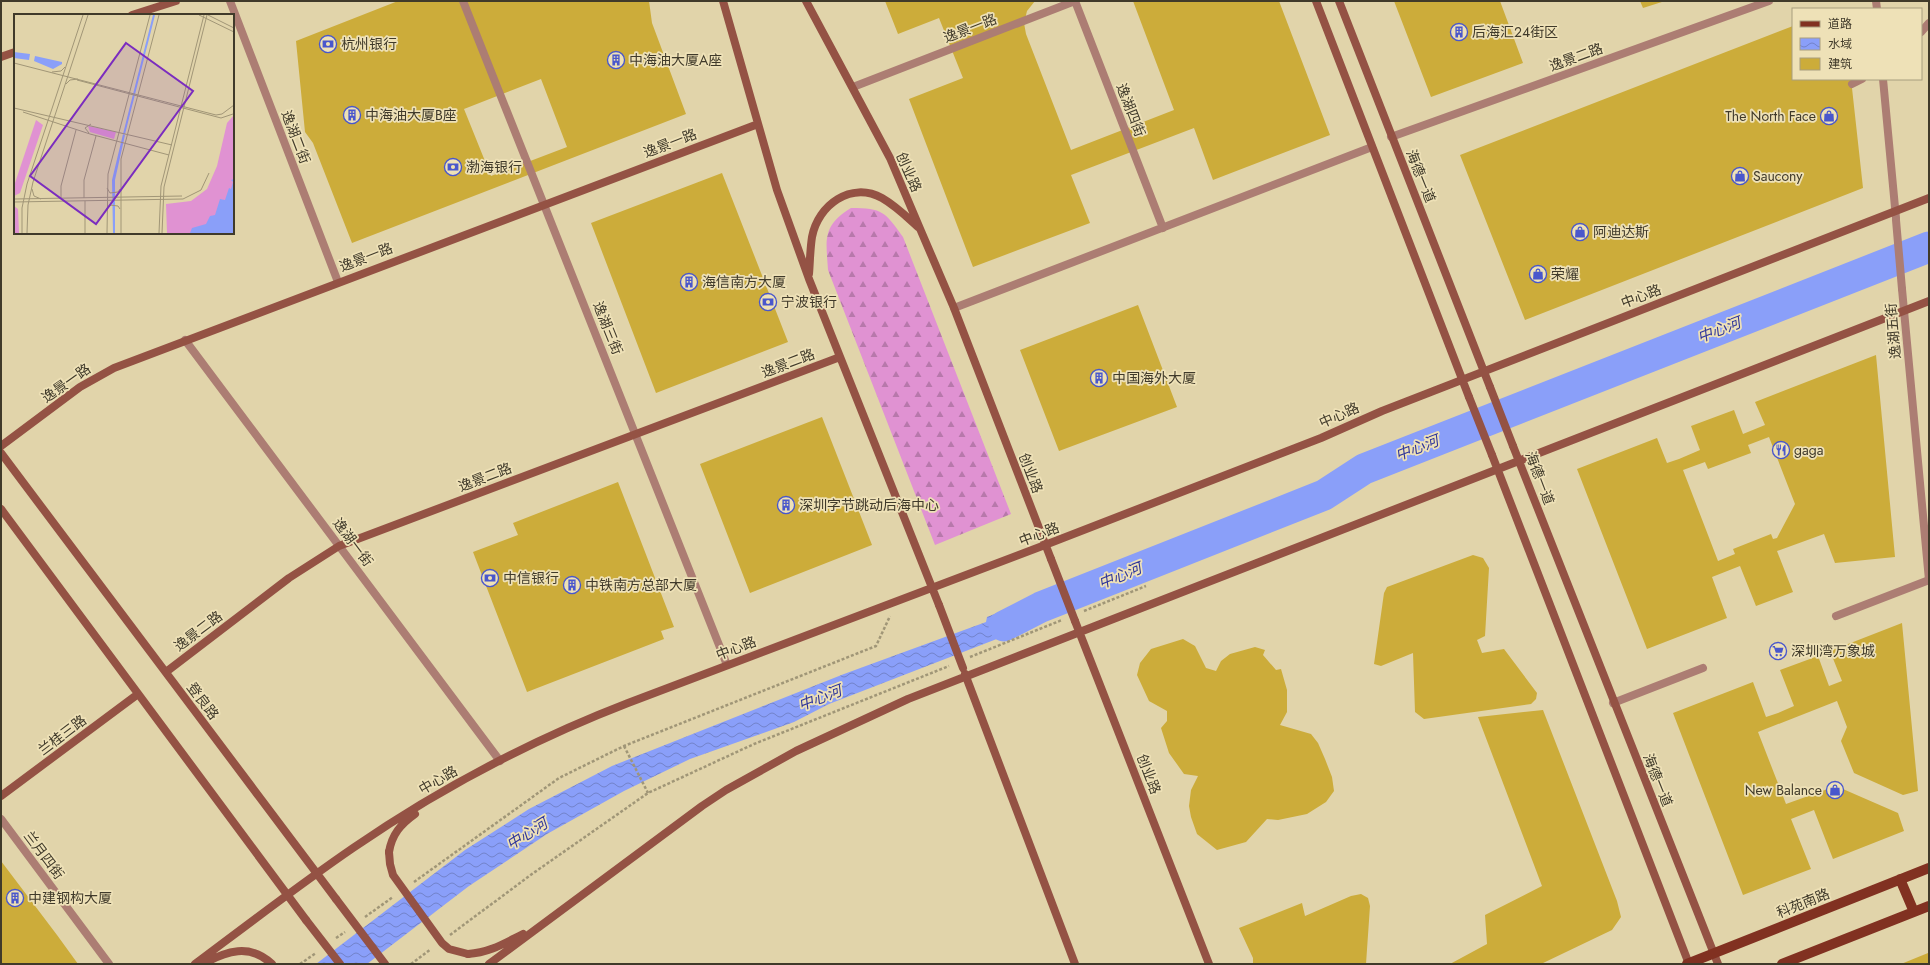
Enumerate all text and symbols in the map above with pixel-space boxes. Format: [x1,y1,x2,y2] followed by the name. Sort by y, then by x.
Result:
[1792,8,1922,80] legend
[940,9,1000,47] street label: 逸景一路
[14,14,234,234] inset map
[1828,15,1852,33] text: 道路
[1449,22,1469,42] building icon: 后海汇24街区
[1472,22,1558,42] place label: 后海汇24街区
[318,34,338,54] bank icon: 杭州银行
[341,34,397,54] place label: 杭州银行
[1828,35,1852,53] text: 水域
[1546,38,1606,76] street label: 逸景二路
[606,50,626,70] building icon: 中海油大厦A座
[629,50,722,70] place label: 中海油大厦A座
[1828,55,1852,73] text: 建筑
[1112,80,1150,140] street label: 逸湖四街
[342,105,362,125] building icon: 中海油大厦B座
[365,105,457,125] place label: 中海油大厦B座
[1725,106,1816,126] place label: The North Face
[1819,106,1839,126] shop icon: The North Face
[277,107,315,167] street label: 逸湖二街
[640,124,700,162] street label: 逸景一路
[1401,146,1441,206] street label: 海德一道
[891,149,927,195] street label: 创业路
[443,157,463,177] bank icon: 渤海银行
[466,157,522,177] place label: 渤海银行
[1730,166,1750,186] shop icon: Saucony
[1753,166,1803,186] place label: Saucony
[1570,222,1590,242] shop icon: 阿迪达斯
[1593,222,1649,242] place label: 阿迪达斯
[336,238,396,276] street label: 逸景一路
[1528,264,1548,284] shop icon: 荣耀
[1551,264,1579,284] place label: 荣耀
[679,272,699,292] building icon: 海信南方大厦
[702,272,786,292] place label: 海信南方大厦
[1618,279,1664,313] street label: 中心路
[758,292,778,312] bank icon: 宁波银行
[781,292,837,312] place label: 宁波银行
[588,298,628,358] street label: 逸湖三街
[1881,302,1905,360] street label: 逸湖五街
[1694,311,1747,348] water label: 中心河
[758,344,818,382] street label: 逸景二路
[37,359,95,407] street label: 逸景一路
[1089,368,1109,388] building icon: 中国海外大厦
[1112,368,1196,388] place label: 中国海外大厦
[1316,397,1362,433] street label: 中心路
[1392,429,1445,466] water label: 中心河
[1771,440,1791,460] restaurant icon: gaga
[1794,440,1823,460] place label: gaga
[1521,448,1559,508] street label: 海德一道
[1014,450,1048,496] street label: 创业路
[455,458,515,496] street label: 逸景二路
[776,495,796,515] building icon: 深圳字节跳动后海中心
[799,495,939,515] place label: 深圳字节跳动后海中心
[328,514,378,570] street label: 逸湖一街
[1016,517,1062,551] street label: 中心路
[1095,556,1148,595] water label: 中心河
[480,568,500,588] bank icon: 中信银行
[503,568,559,588] place label: 中信银行
[562,575,582,595] building icon: 中铁南方总部大厦
[585,575,697,595] place label: 中铁南方总部大厦
[170,606,226,656] street label: 逸景二路
[713,631,759,665] street label: 中心路
[1768,641,1788,661] supermarket icon: 深圳湾万象城
[1791,641,1875,661] place label: 深圳湾万象城
[182,678,224,724] street label: 登良路
[795,679,848,716] water label: 中心河
[34,710,90,760] street label: 兰桂三路
[1638,750,1678,810] street label: 海德一道
[1132,751,1166,797] street label: 创业路
[415,761,461,799] street label: 中心路
[1745,780,1822,800] place label: New Balance
[1825,780,1845,800] shop icon: New Balance
[502,811,554,855] water label: 中心河
[19,827,69,883] street label: 兰月四街
[1773,883,1833,923] street label: 科苑南路
[5,888,25,908] building icon: 中建钢构大厦
[28,888,112,908] place label: 中建钢构大厦

